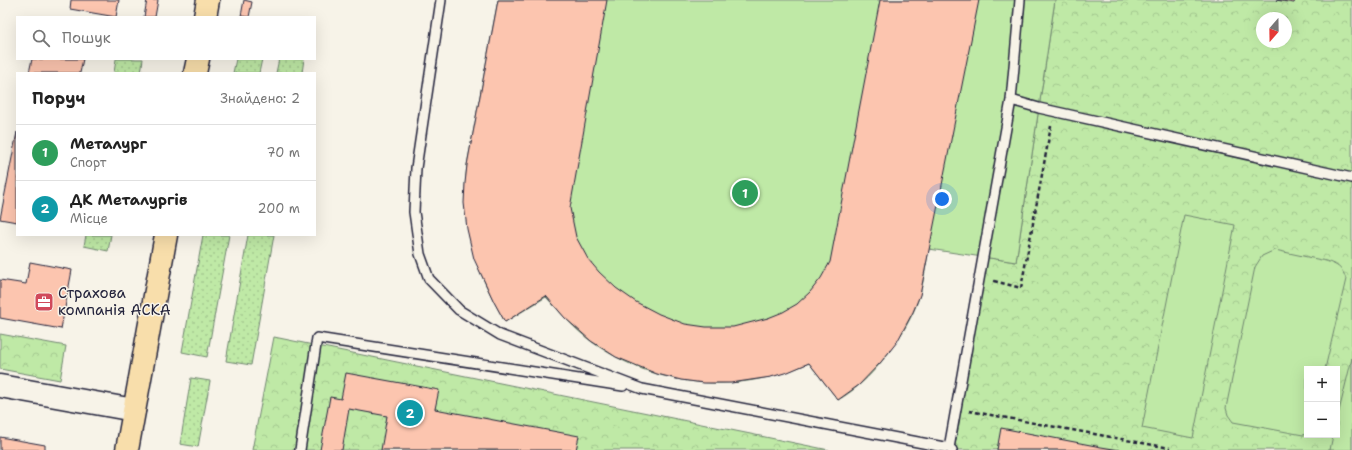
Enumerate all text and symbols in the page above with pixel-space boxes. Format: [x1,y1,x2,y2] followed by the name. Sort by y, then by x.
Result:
[1256,12,1292,48] north arrow
[16,16,316,60] search box
[30,27,52,49] icon: search
[62,28,111,48] text: Пошук
[32,87,85,109] text: Поруч
[220,90,300,107] text: Знайдено: 2
[70,134,147,154] text: Металург
[42,144,48,161] text: 1
[266,144,300,161] text: 70 m
[70,154,106,171] text: Спорт
[732,178,758,208] pin: 1
[932,189,952,209] your location
[70,190,187,210] text: ДК Металургів
[40,200,50,217] text: 2
[258,200,300,217] text: 200 m
[70,210,108,227] text: Місце
[58,283,171,320] place label: Страхова компанія АСКА
[33,291,55,313] office icon: Страхова компанія АСКА
[1304,366,1340,438] map controls
[1304,366,1340,402] button: +
[397,398,423,428] pin: 2
[1304,402,1340,438] button: −

